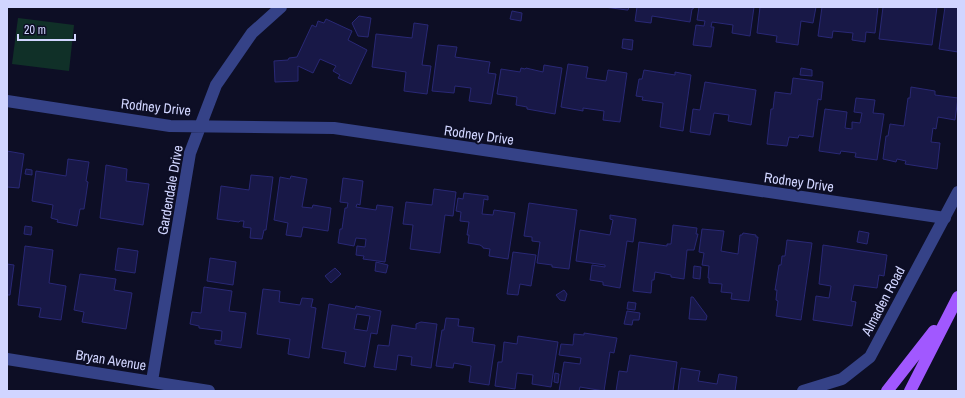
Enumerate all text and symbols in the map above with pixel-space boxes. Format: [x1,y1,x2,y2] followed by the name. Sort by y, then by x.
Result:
[18,16,75,42] scale bar
[24,22,46,38] text: 20 m
[120,94,192,120] street label: Rodney Drive
[443,121,515,149] street label: Rodney Drive
[153,144,187,236] street label: Gardendale Drive
[763,168,835,196] street label: Rodney Drive
[857,263,909,340] street label: Almaden Road
[74,346,148,374] street label: Bryan Avenue

